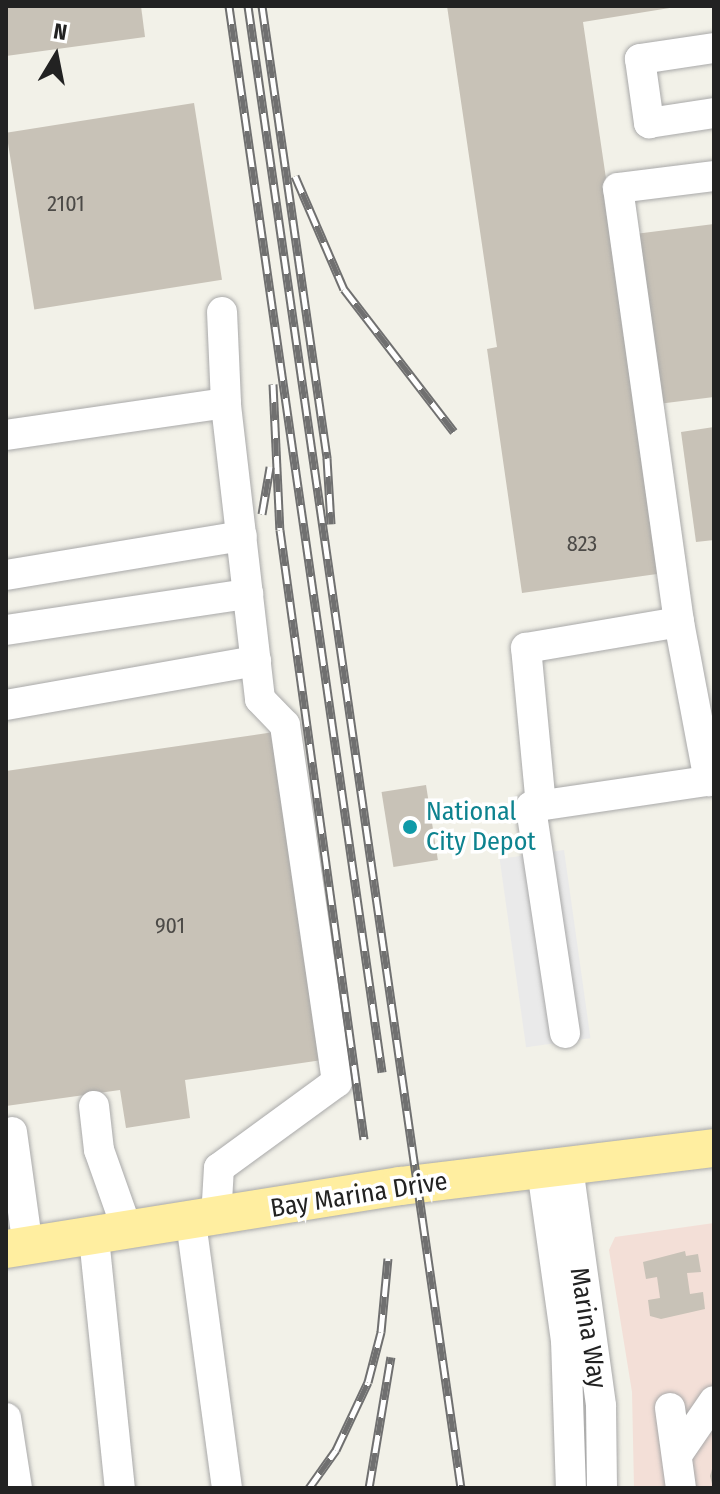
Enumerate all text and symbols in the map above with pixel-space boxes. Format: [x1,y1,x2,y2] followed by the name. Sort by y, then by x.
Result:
[16,16,96,96] north arrow
[51,17,69,46] text: N
[47,191,85,217] house number: 2101
[567,531,597,557] house number: 823
[426,796,536,858] place label: National City Depot
[401,818,419,836] marker: National City Depot
[155,913,185,939] house number: 901
[268,1166,450,1224] street label: Bay Marina Drive
[563,1265,613,1391] street label: Marina Way

